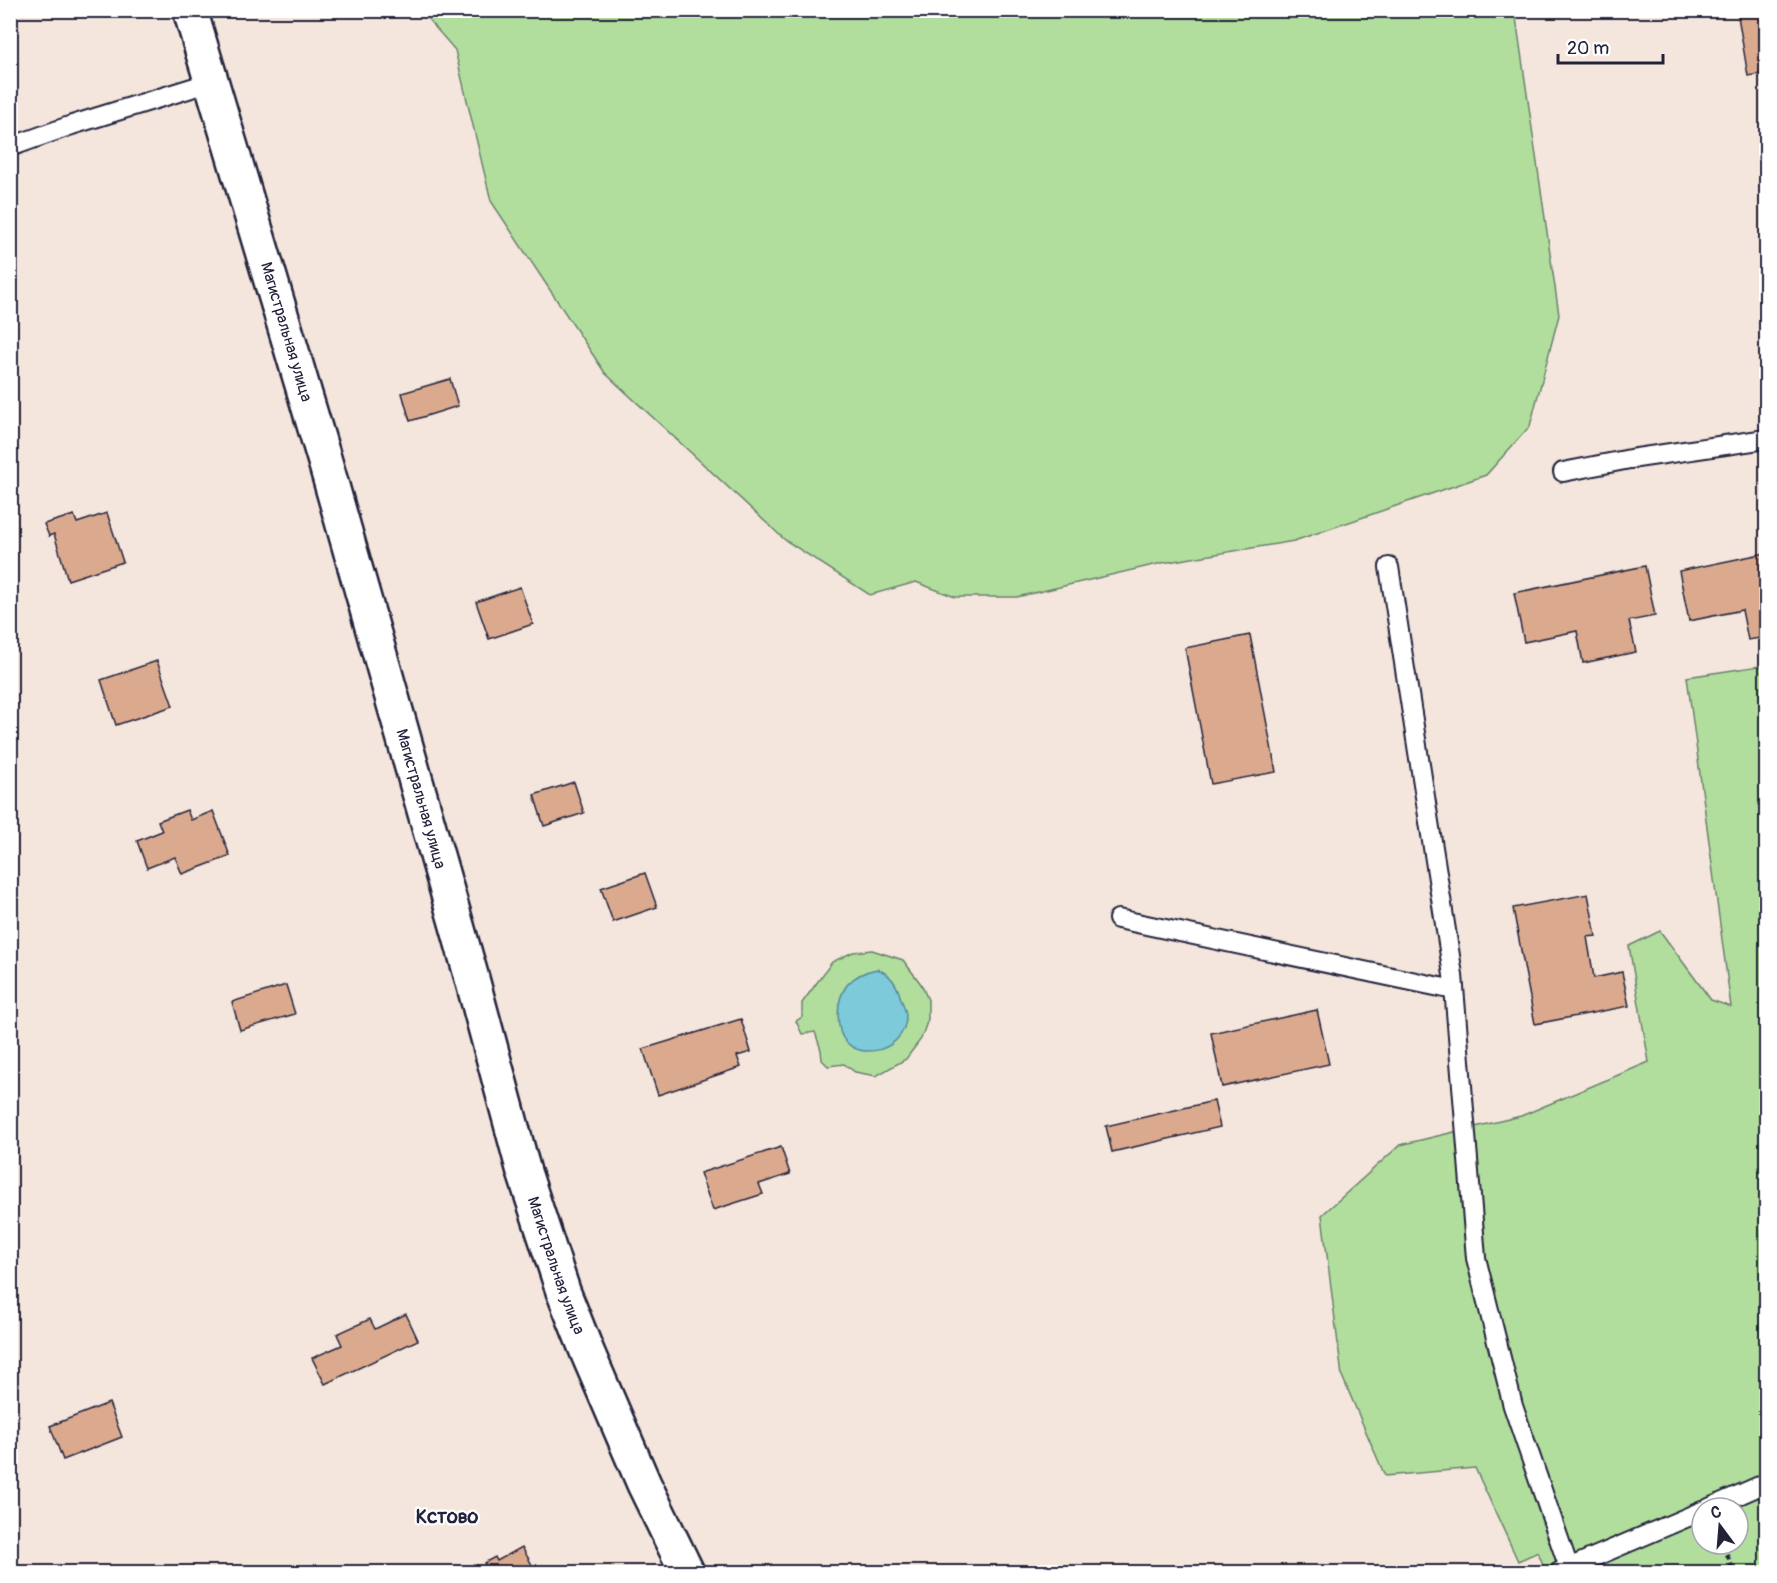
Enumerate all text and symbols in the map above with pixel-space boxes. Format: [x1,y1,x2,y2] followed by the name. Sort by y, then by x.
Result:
[1558,27,1663,65] scale bar
[1567,37,1609,60] text: 20 m
[256,260,317,404] street label: Магистральная улица
[392,727,450,871] street label: Магистральная улица
[523,1194,589,1337] street label: Магистральная улица
[1690,1496,1750,1556] north arrow
[1709,1502,1724,1524] text: С
[416,1504,479,1529] district label: Кстово

